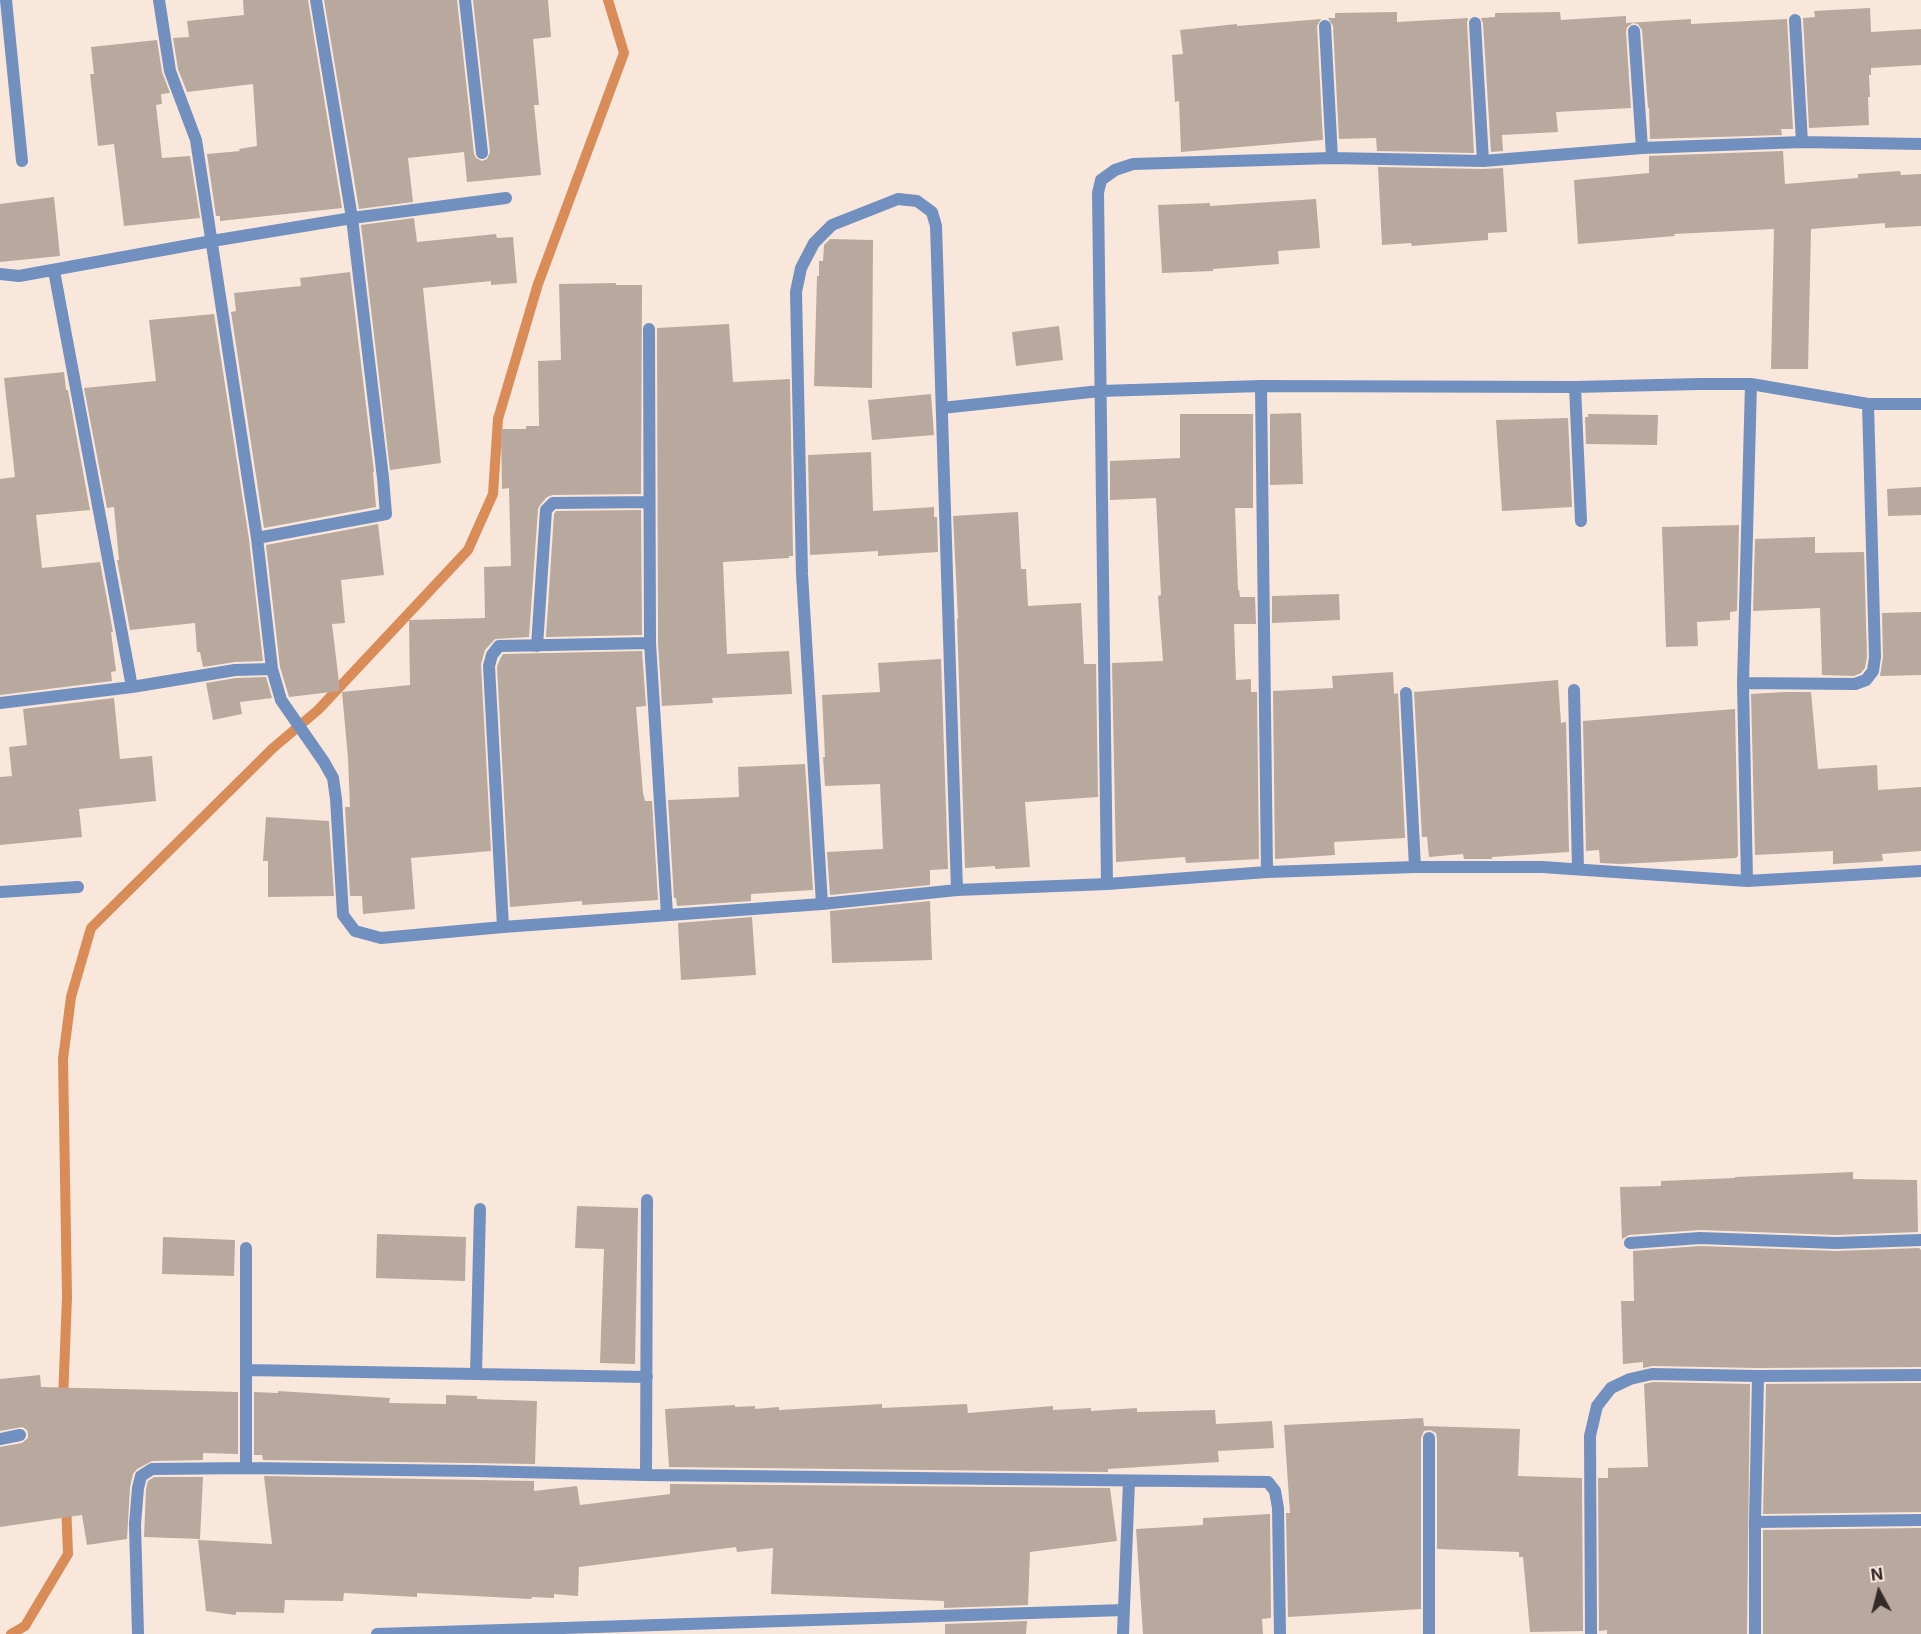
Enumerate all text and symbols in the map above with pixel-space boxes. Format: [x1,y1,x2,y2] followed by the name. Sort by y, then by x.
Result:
[1849,1562,1909,1622] north arrow
[1870,1563,1884,1585] text: N

